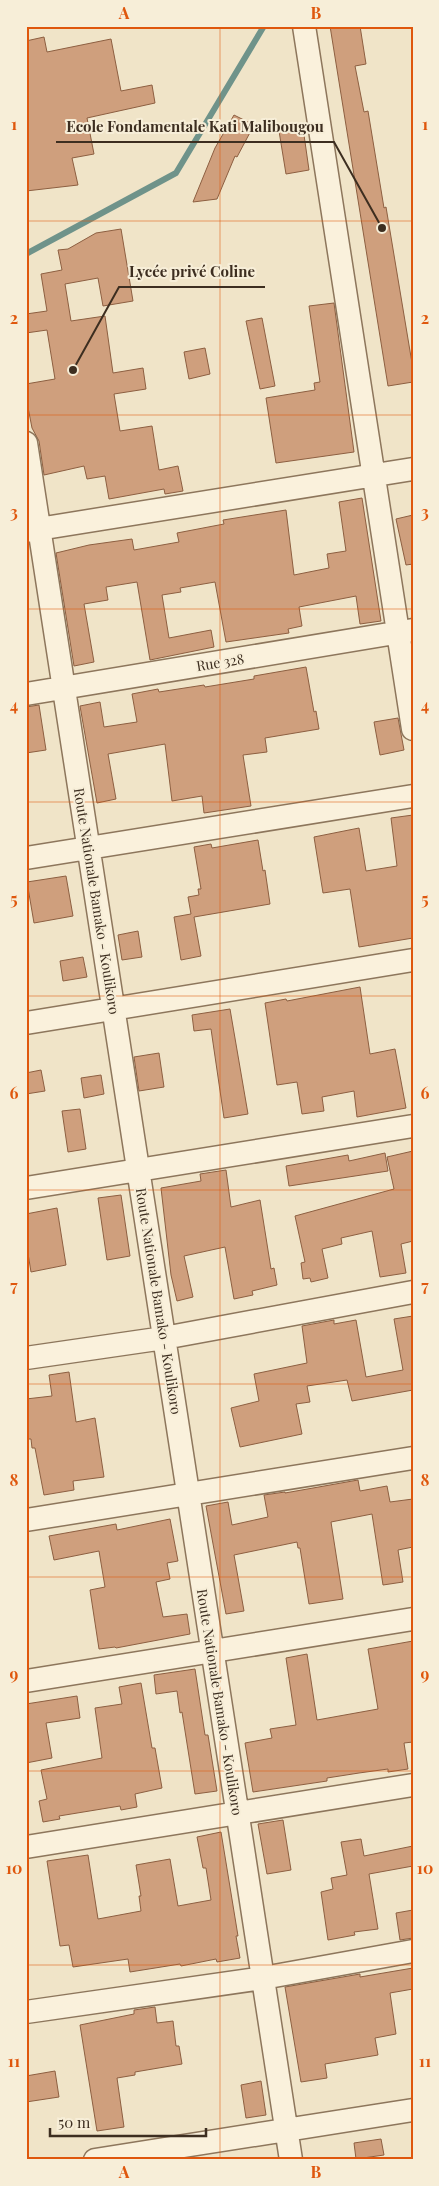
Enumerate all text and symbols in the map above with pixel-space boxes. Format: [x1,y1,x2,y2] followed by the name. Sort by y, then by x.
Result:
[118,2,130,23] text: A
[311,2,322,23] text: B
[56,112,334,142] callout: Ecole Fondamentale Kati Malibougou
[11,113,17,134] text: 1
[422,113,428,134] text: 1
[66,116,324,136] text: Ecole Fondamentale Kati Malibougou
[119,257,265,287] callout: Lycée privé Coline
[129,261,256,281] text: Lycée privé Coline
[10,307,18,328] text: 2
[421,307,429,328] text: 2
[10,501,18,522] text: 3
[421,501,429,522] text: 3
[195,649,245,675] street label: Rue 328
[10,694,18,715] text: 4
[421,694,429,715] text: 4
[70,786,124,1016] street label: Route Nationale Bamako - Koulikoro
[10,888,18,909] text: 5
[421,888,429,909] text: 5
[10,1082,19,1103] text: 6
[421,1082,430,1103] text: 6
[132,1186,186,1416] street label: Route Nationale Bamako - Koulikoro
[10,1275,18,1296] text: 7
[421,1275,429,1296] text: 7
[10,1469,19,1490] text: 8
[421,1469,430,1490] text: 8
[193,1587,247,1817] street label: Route Nationale Bamako - Koulikoro
[10,1663,19,1684] text: 9
[421,1663,430,1684] text: 9
[6,1857,22,1878] text: 10
[417,1857,433,1878] text: 10
[8,2050,20,2071] text: 11
[419,2050,431,2071] text: 11
[50,2106,206,2138] scale bar
[58,2112,91,2132] text: 50 m
[118,2161,130,2182] text: A
[311,2161,322,2182] text: B

